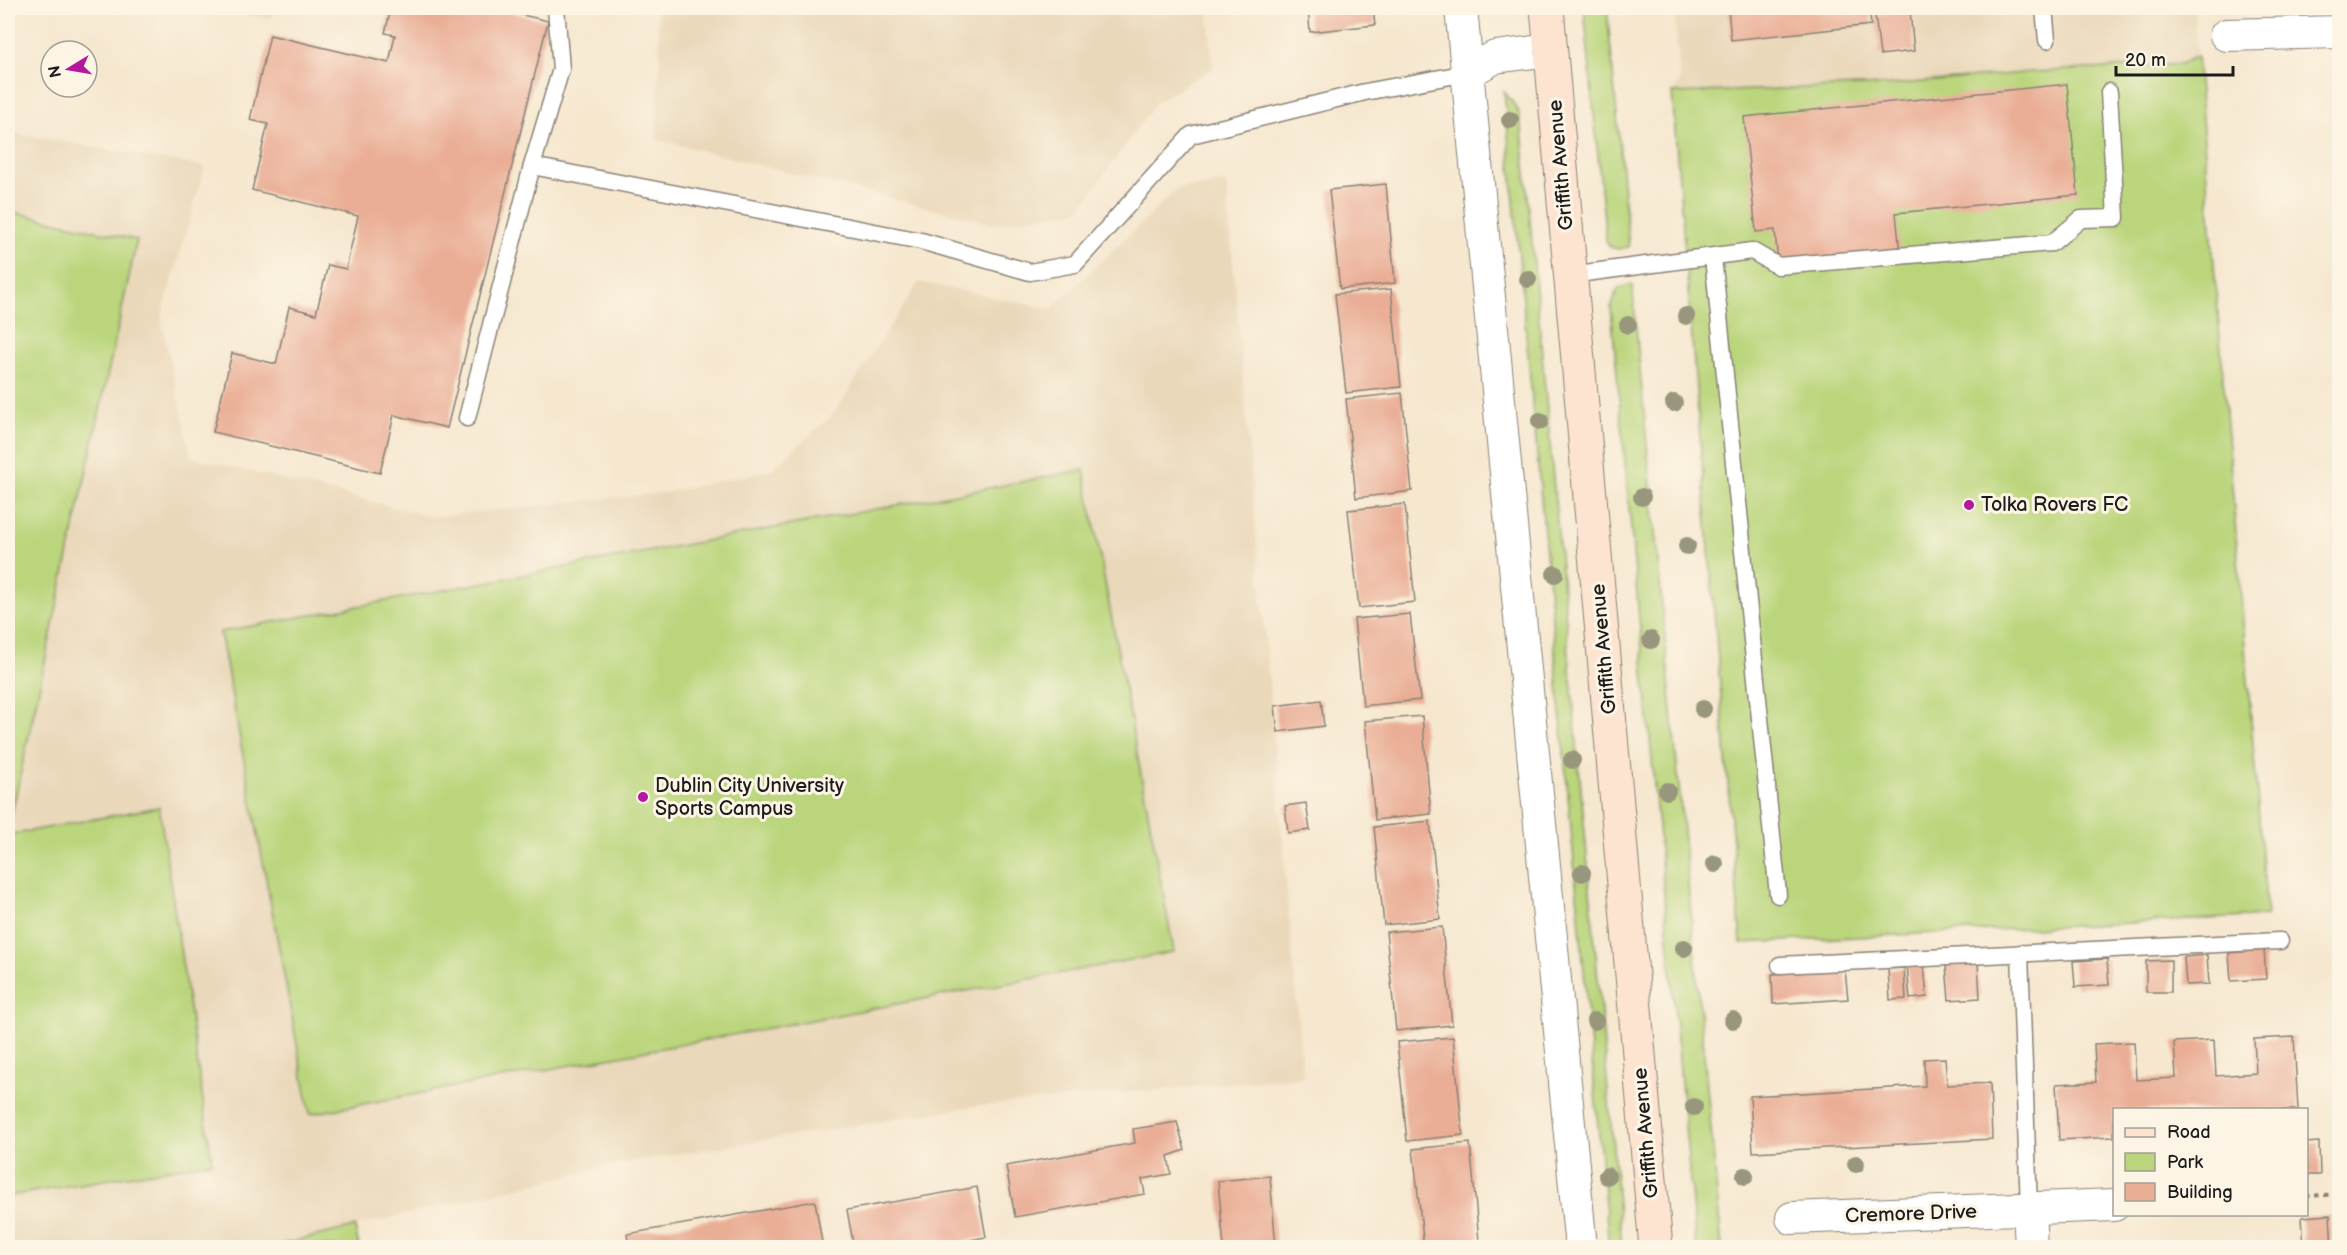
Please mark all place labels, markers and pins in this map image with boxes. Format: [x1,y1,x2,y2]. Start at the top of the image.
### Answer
place label: Tolka Rovers FC [1981,493,2128,517]
marker: Tolka Rovers FC [1962,498,1976,512]
place label: Dublin City University Sports Campus [655,774,844,821]
marker: Dublin City University Sports Campus [636,790,650,804]

